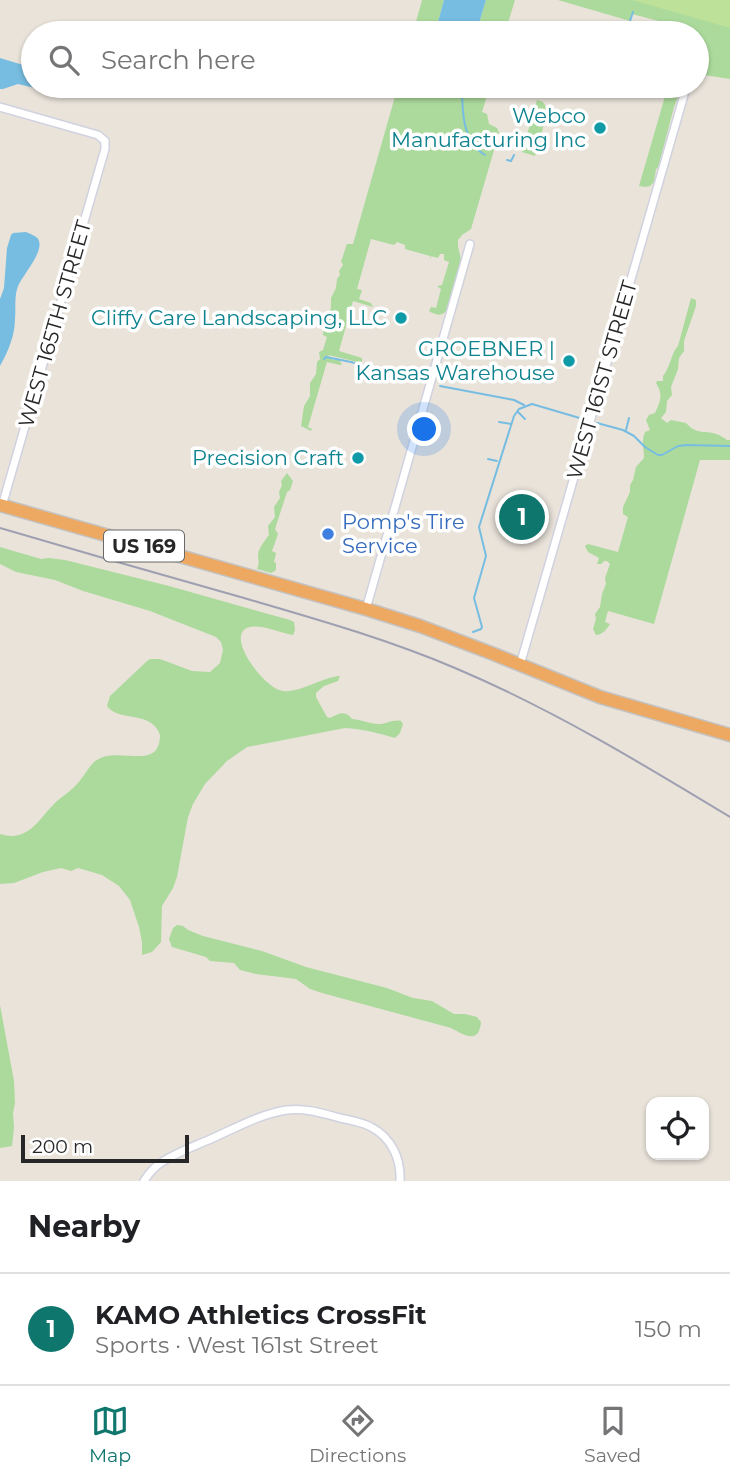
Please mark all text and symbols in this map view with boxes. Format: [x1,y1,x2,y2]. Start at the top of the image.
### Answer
search box [21,21,709,98]
icon: search [45,41,83,79]
text: Search here [101,44,256,76]
place label: Webco Manufacturing Inc [391,103,586,152]
marker: Webco Manufacturing Inc [592,120,608,136]
street label: WEST 165TH STREET [13,218,96,430]
street label: WEST 161ST STREET [561,278,642,482]
place label: Cliffy Care Landscaping, LLC [91,305,387,330]
marker: Cliffy Care Landscaping, LLC [393,310,409,326]
place label: GROEBNER | Kansas Warehouse [356,336,555,385]
marker: GROEBNER | Kansas Warehouse [561,353,577,369]
your location [407,412,441,446]
place label: Precision Craft [192,445,344,470]
marker: Precision Craft [350,450,366,466]
pin: 1 [499,491,545,543]
place label: Pomp's Tire Service [342,509,465,558]
marker: Pomp's Tire Service [320,526,336,542]
road number: US 169 [104,530,184,562]
map controls [646,1097,709,1160]
button: locate [646,1097,709,1160]
scale bar [21,1132,189,1164]
text: 200 m [32,1135,93,1158]
text: Nearby [28,1208,140,1245]
text: KAMO Athletics CrossFit [95,1299,427,1331]
text: 1 [46,1315,56,1343]
text: 150 m [635,1315,702,1343]
text: Sports · West 161st Street [95,1331,379,1359]
tab: Map [89,1402,131,1467]
tab: Directions [309,1402,406,1467]
tab: Saved [584,1402,641,1467]

